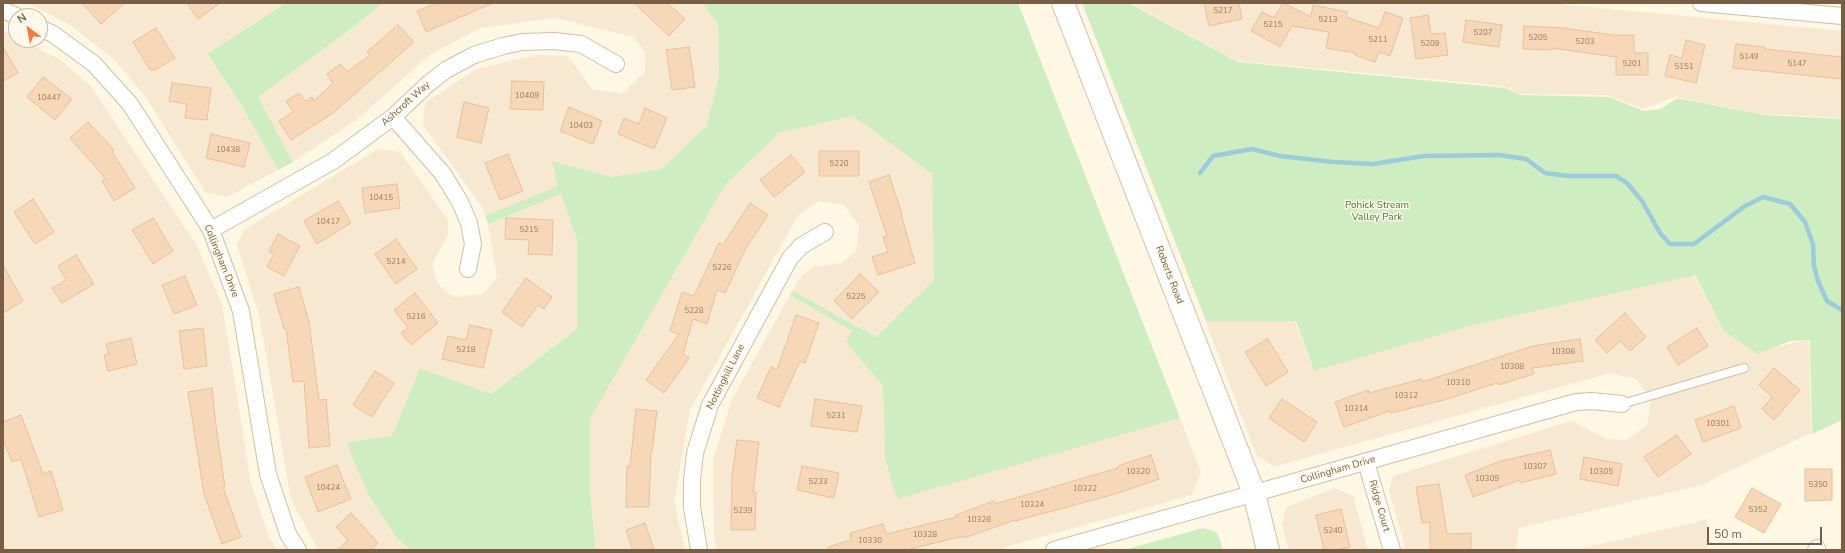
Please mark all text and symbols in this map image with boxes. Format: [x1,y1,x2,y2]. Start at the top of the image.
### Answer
house number: 5217 [1213,6,1233,16]
north arrow [8,8,48,48]
text: N [14,10,29,27]
house number: 5213 [1318,15,1338,25]
house number: 5215 [1263,20,1283,30]
house number: 5207 [1473,28,1493,38]
house number: 5205 [1528,33,1548,43]
house number: 5211 [1368,35,1388,45]
house number: 5203 [1575,37,1595,47]
house number: 5209 [1420,39,1440,49]
house number: 5149 [1739,52,1759,62]
house number: 5201 [1622,59,1642,69]
house number: 5147 [1787,59,1807,69]
house number: 5151 [1674,62,1694,72]
street label: Ashcroft Way [379,79,433,129]
house number: 10409 [515,91,539,101]
house number: 10447 [37,93,61,103]
house number: 10403 [569,121,593,131]
house number: 10438 [216,145,240,155]
house number: 5220 [829,159,849,169]
house number: 10415 [369,193,393,203]
park label: Pohick Stream Valley Park [1345,200,1409,224]
house number: 10417 [316,217,340,227]
street label: Collingham Drive [201,223,241,299]
house number: 5215 [519,225,539,235]
street label: Roberts Road [1152,244,1186,306]
house number: 5214 [386,257,406,267]
house number: 5226 [712,263,732,273]
house number: 5225 [846,292,866,302]
house number: 5228 [684,306,704,316]
house number: 5216 [406,312,426,322]
street label: Nottinghill Lane [704,342,748,412]
house number: 5218 [456,345,476,355]
house number: 10306 [1551,347,1575,357]
house number: 10308 [1500,362,1524,372]
house number: 10310 [1446,378,1470,388]
house number: 10312 [1394,391,1418,401]
house number: 10314 [1344,404,1368,414]
house number: 5231 [826,411,846,421]
house number: 10301 [1706,419,1730,429]
street label: Collingham Drive [1299,454,1377,486]
house number: 10307 [1523,462,1547,472]
house number: 10320 [1126,467,1150,477]
house number: 10305 [1589,467,1613,477]
house number: 10309 [1475,474,1499,484]
house number: 5233 [808,477,828,487]
street label: Ridge Court [1366,479,1392,533]
house number: 5350 [1808,480,1828,490]
house number: 10424 [316,483,340,493]
house number: 10322 [1073,484,1097,494]
house number: 10324 [1020,500,1044,510]
house number: 5352 [1748,505,1768,515]
house number: 5239 [733,506,753,516]
house number: 10326 [967,515,991,525]
scale bar [1709,519,1824,545]
house number: 5240 [1323,526,1343,536]
text: 50 m [1714,526,1742,542]
house number: 10328 [913,530,937,540]
house number: 10330 [858,536,882,546]

